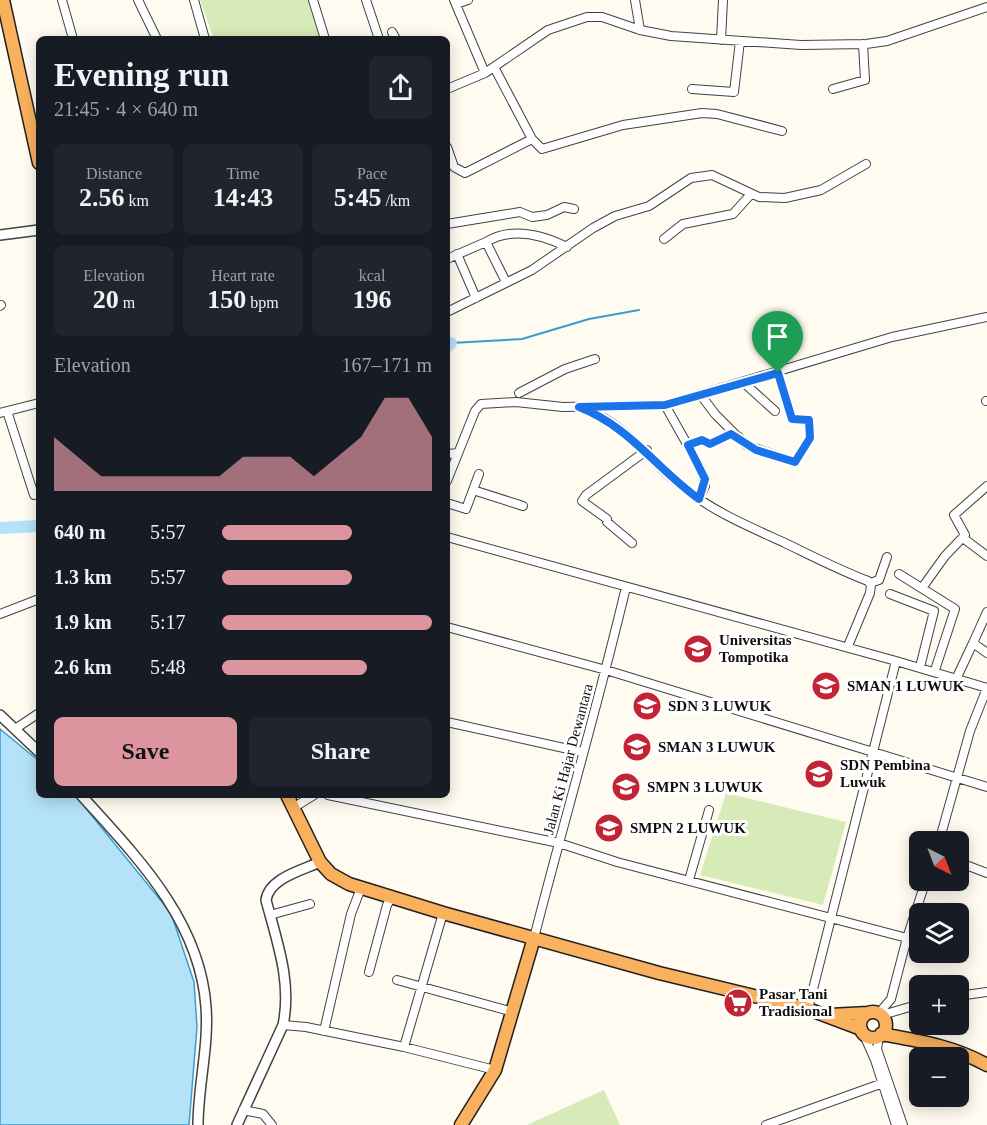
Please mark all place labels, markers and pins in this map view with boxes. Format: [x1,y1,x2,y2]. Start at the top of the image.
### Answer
pin [752,311,803,373]
place label: Universitas Tompotika [719,632,792,665]
school or university icon: Universitas Tompotika [682,633,714,665]
school or university icon: SMAN 1 LUWUK [810,670,842,702]
place label: SMAN 1 LUWUK [847,678,965,694]
school or university icon: SDN 3 LUWUK [631,690,663,722]
place label: SDN 3 LUWUK [668,698,772,714]
school or university icon: SMAN 3 LUWUK [621,731,653,763]
place label: SMAN 3 LUWUK [658,739,776,755]
place label: SDN Pembina Luwuk [840,757,931,790]
school or university icon: SDN Pembina Luwuk [803,758,835,790]
school or university icon: SMPN 3 LUWUK [610,771,642,803]
place label: SMPN 3 LUWUK [647,779,763,795]
school or university icon: SMPN 2 LUWUK [593,812,625,844]
place label: SMPN 2 LUWUK [630,820,746,836]
place label: Pasar Tani Tradisional [759,986,832,1019]
supermarket icon: Pasar Tani Tradisional [722,987,754,1019]

